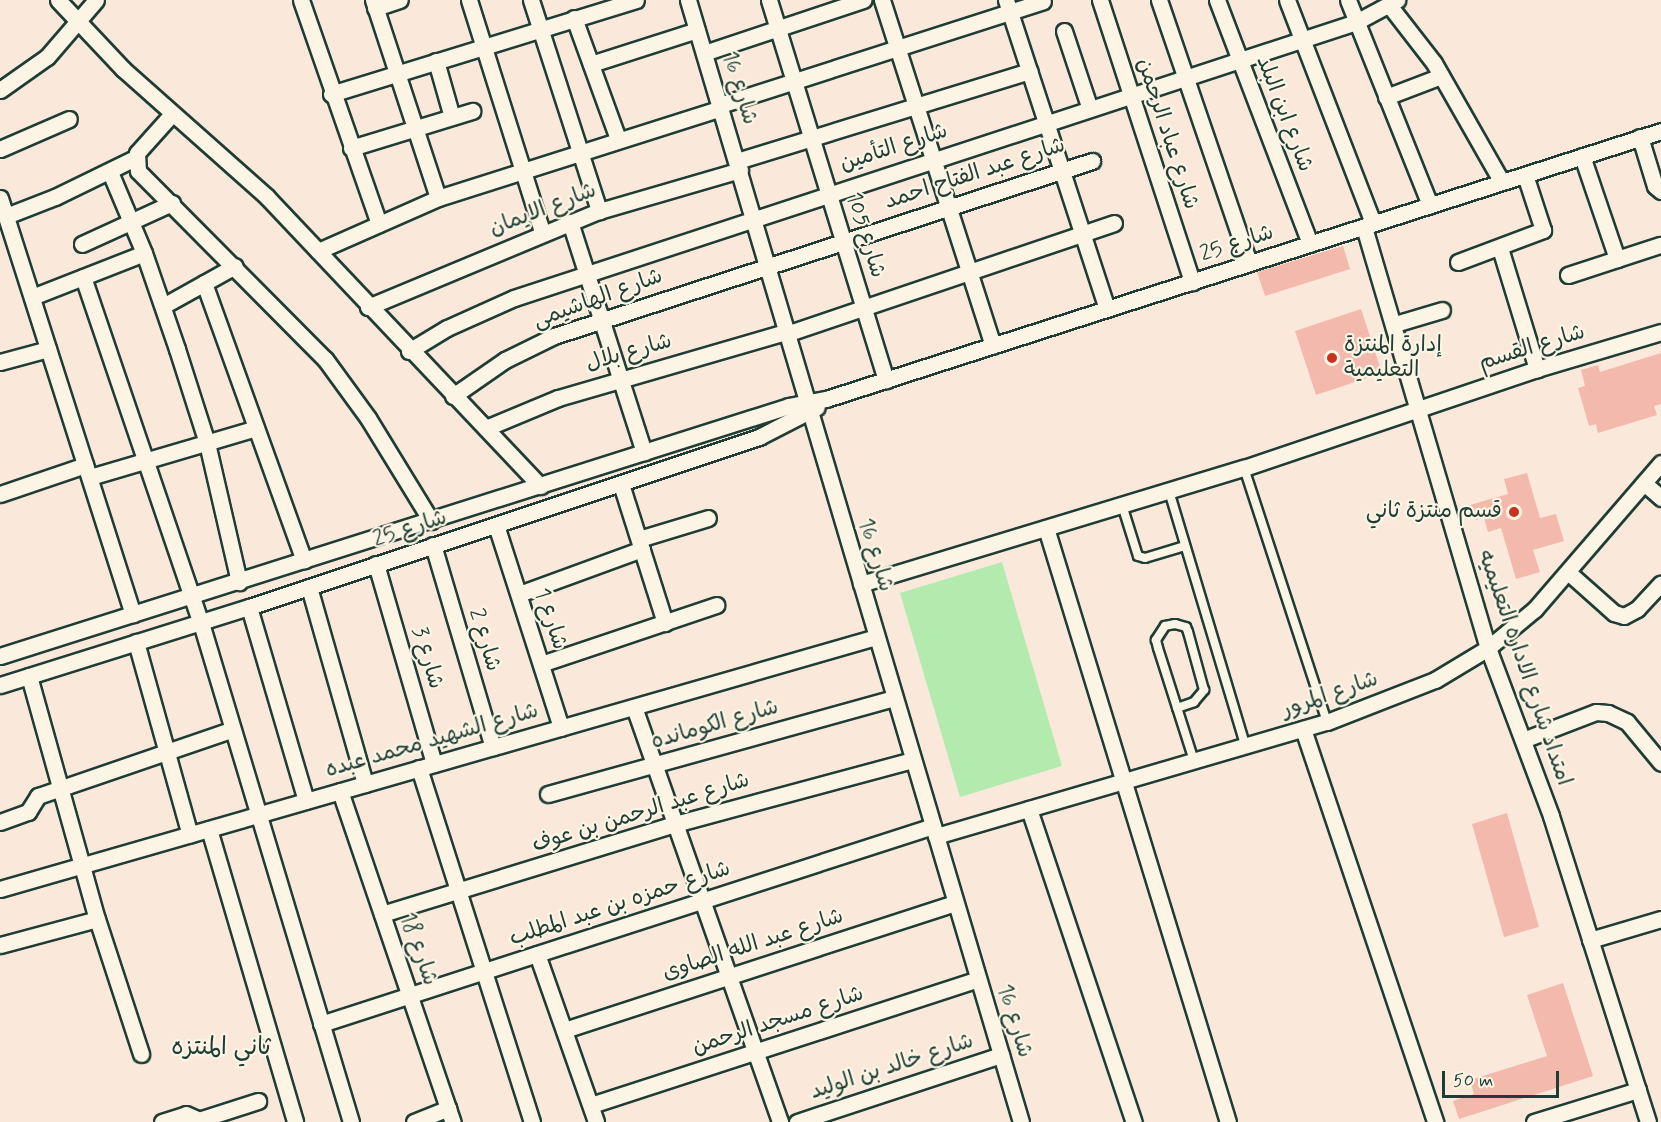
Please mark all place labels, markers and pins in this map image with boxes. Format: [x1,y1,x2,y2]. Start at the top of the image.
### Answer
place label: إدارة المنتزة التعليمية [1344,332,1442,384]
marker: إدارة المنتزة التعليمية [1325,351,1339,365]
place label: قسم منتزة ثاني [1366,499,1502,525]
marker: قسم منتزة ثاني [1507,505,1521,519]

